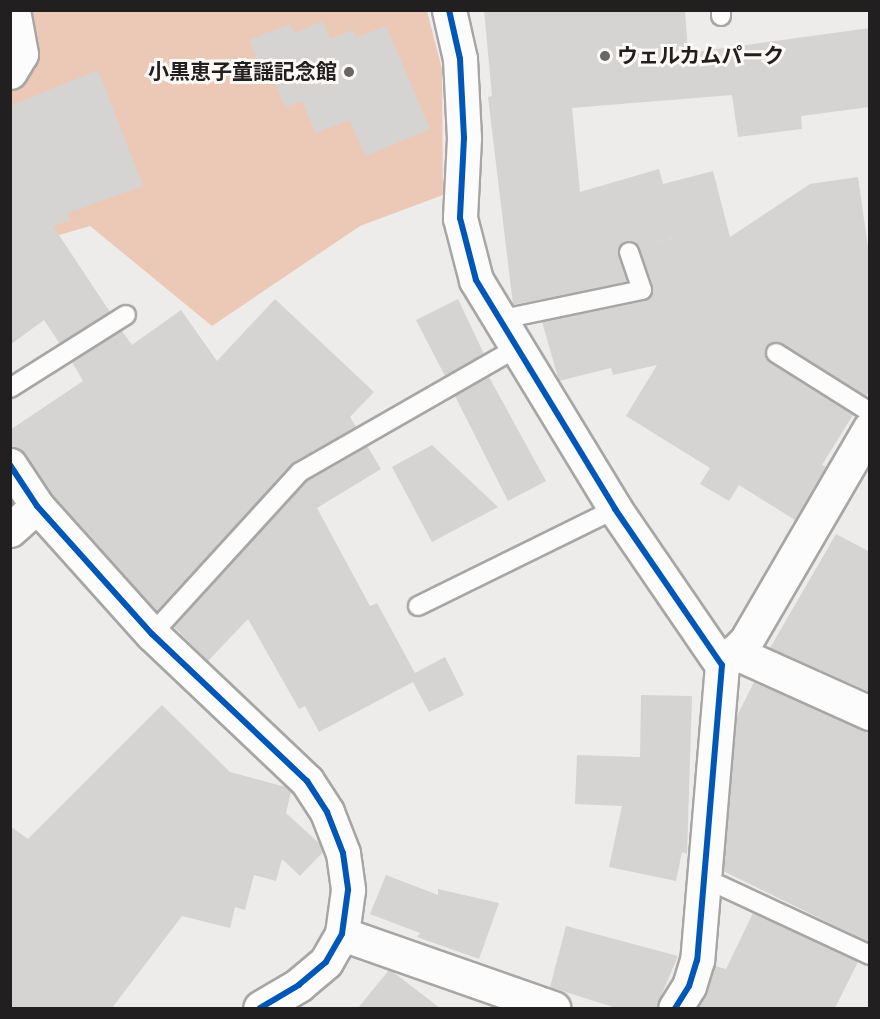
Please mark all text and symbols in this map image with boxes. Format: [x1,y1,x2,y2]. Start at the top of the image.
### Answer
place label: ウェルカムパーク [617,43,785,69]
marker: ウェルカムパーク [598,49,612,63]
place label: 小黒恵子童謡記念館 [148,59,337,85]
marker: 小黒恵子童謡記念館 [342,65,356,79]

